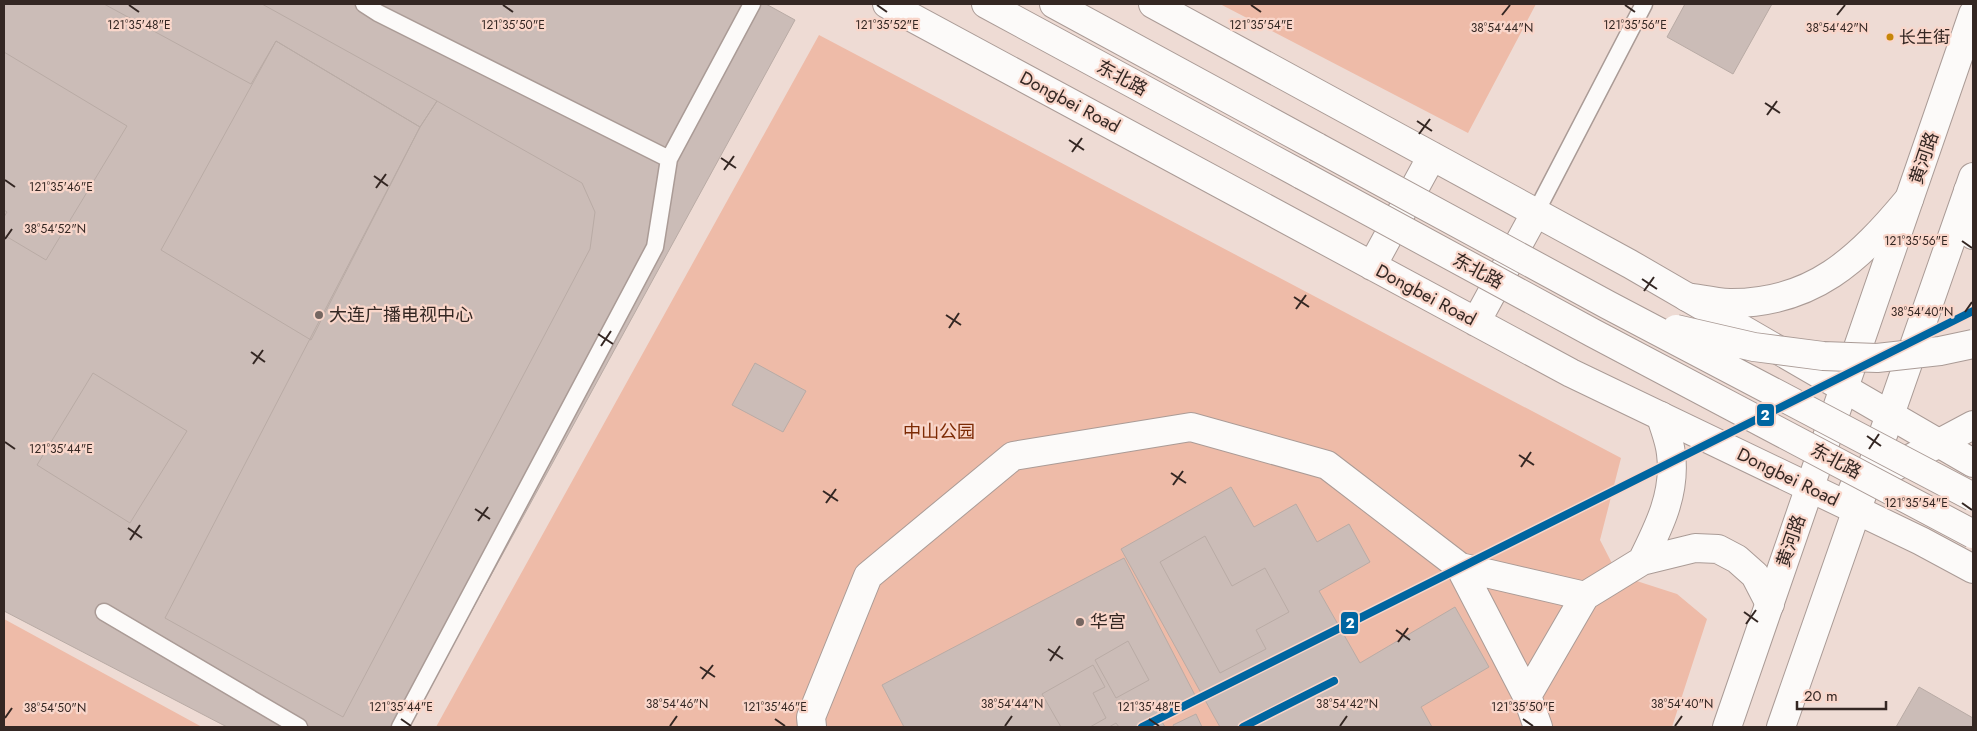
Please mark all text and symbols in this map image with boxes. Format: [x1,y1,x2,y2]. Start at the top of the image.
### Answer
text: 121°35'48"E [107,16,171,34]
text: 121°35'50"E [481,16,545,34]
text: 121°35'52"E [855,16,919,34]
text: 121°35'54"E [1229,16,1293,34]
text: 121°35'56"E [1603,16,1667,34]
text: 38°54'44"N [1471,19,1533,37]
text: 38°54'42"N [1806,19,1868,37]
place label: 长生街 [1899,25,1950,49]
marker: 长生街 [1885,32,1895,42]
street label: 东北路 [1092,54,1152,102]
street label: Dongbei Road [1015,65,1125,139]
street label: 黄河路 [1903,128,1945,188]
text: 121°35'46"E [29,178,93,196]
text: 38°54'52"N [24,220,86,238]
text: 121°35'56"E [1884,232,1948,250]
street label: 东北路 [1448,247,1508,295]
street label: Dongbei Road [1371,258,1481,332]
place label: 大连广播电视中心 [329,302,473,328]
text: 38°54'40"N [1891,303,1953,321]
marker: 大连广播电视中心 [313,309,325,321]
line badge: 2 [1756,403,1775,427]
text: 2 [1760,405,1770,425]
park label: 中山公园 [903,419,975,445]
street label: 东北路 [1806,437,1866,485]
text: 121°35'44"E [29,440,93,458]
street label: Dongbei Road [1733,441,1843,513]
text: 121°35'54"E [1884,494,1948,512]
street label: 黄河路 [1770,511,1812,571]
place label: 华宫 [1090,609,1126,635]
line badge: 2 [1340,611,1359,635]
text: 2 [1345,613,1355,633]
marker: 华宫 [1074,616,1086,628]
scale bar [1797,678,1886,710]
text: 20 m [1804,685,1838,707]
text: 38°54'46"N [646,695,708,713]
text: 38°54'44"N [981,695,1043,713]
text: 38°54'42"N [1316,695,1378,713]
text: 38°54'40"N [1651,695,1713,713]
text: 121°35'44"E [369,698,433,716]
text: 121°35'46"E [743,698,807,716]
text: 121°35'48"E [1117,698,1181,716]
text: 121°35'50"E [1491,698,1555,716]
text: 38°54'50"N [24,699,86,717]

